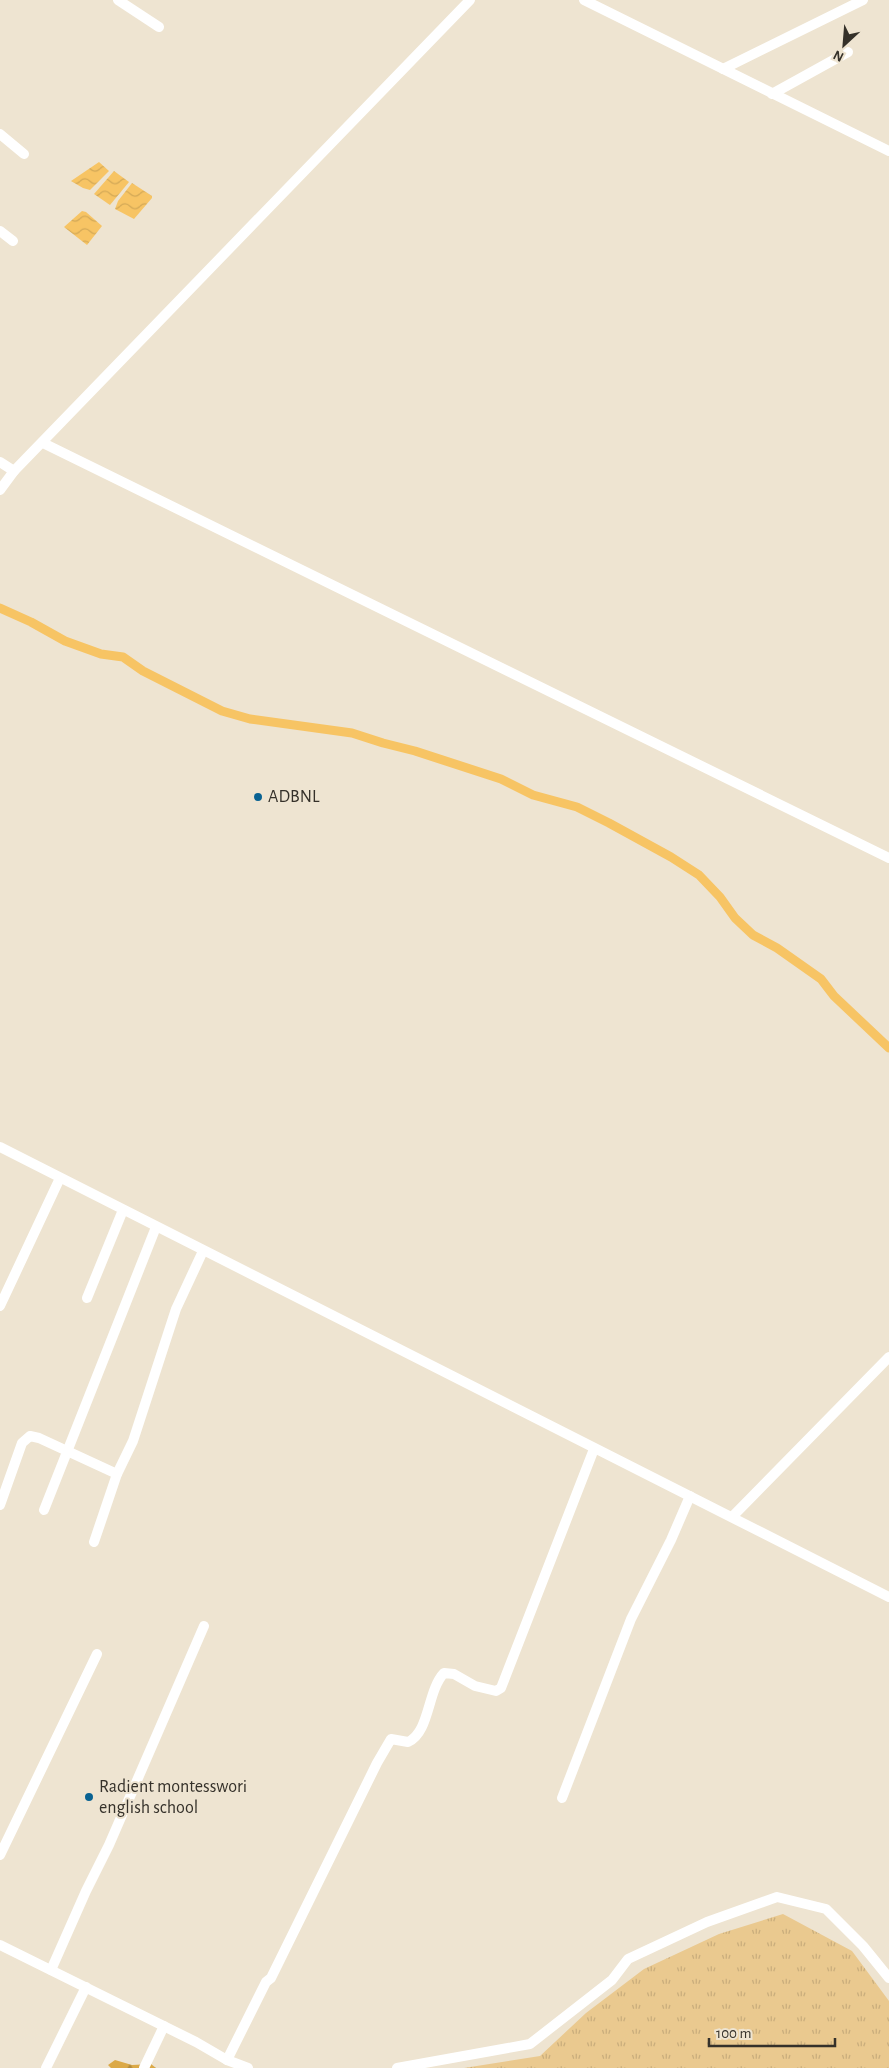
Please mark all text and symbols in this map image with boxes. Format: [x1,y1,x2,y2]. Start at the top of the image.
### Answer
north arrow [819,20,869,70]
text: N [831,47,846,64]
place label: ADBNL [268,788,320,806]
marker: ADBNL [252,791,264,803]
place label: Radient montesswori english school [99,1778,247,1817]
marker: Radient montesswori english school [83,1791,95,1803]
scale bar [709,2016,835,2048]
text: 100 m [716,2026,751,2041]

